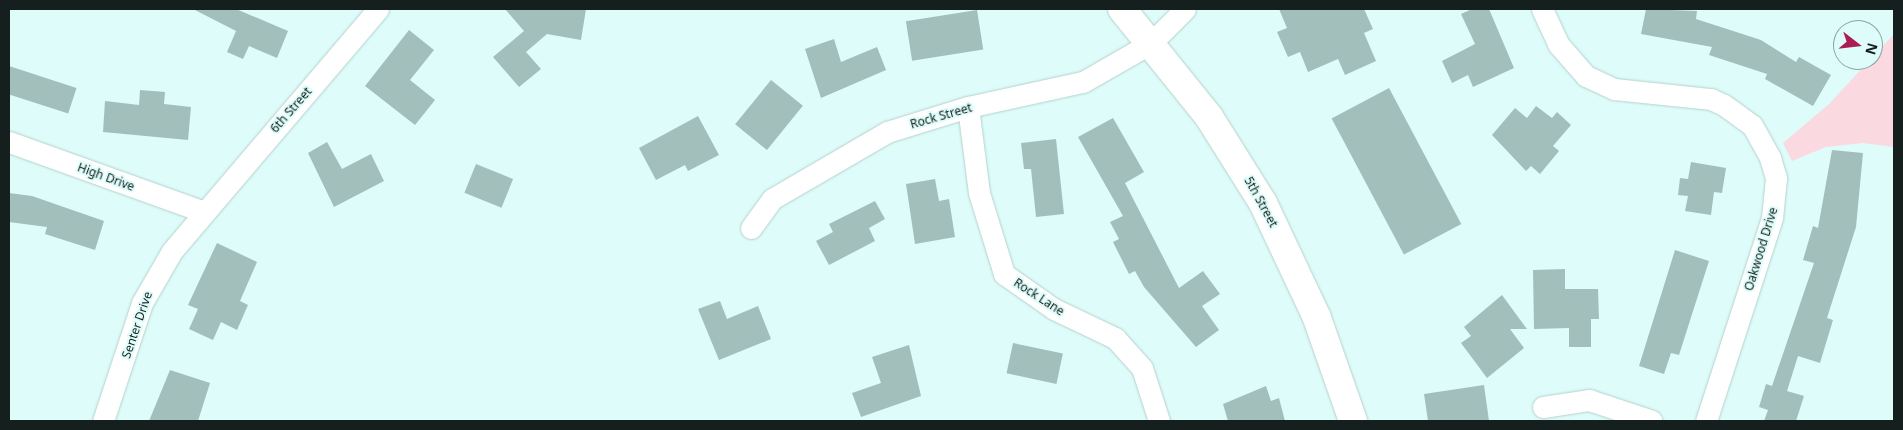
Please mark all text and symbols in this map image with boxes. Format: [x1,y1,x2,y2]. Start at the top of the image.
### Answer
north arrow [1833,20,1883,70]
text: N [1861,41,1883,57]
street label: 6th Street [267,84,315,136]
street label: Rock Street [908,100,974,132]
street label: High Drive [76,160,136,194]
street label: 5th Street [1241,174,1281,230]
street label: Oakwood Drive [1741,205,1781,293]
street label: Rock Lane [1011,275,1067,319]
street label: Senter Drive [119,290,155,360]

